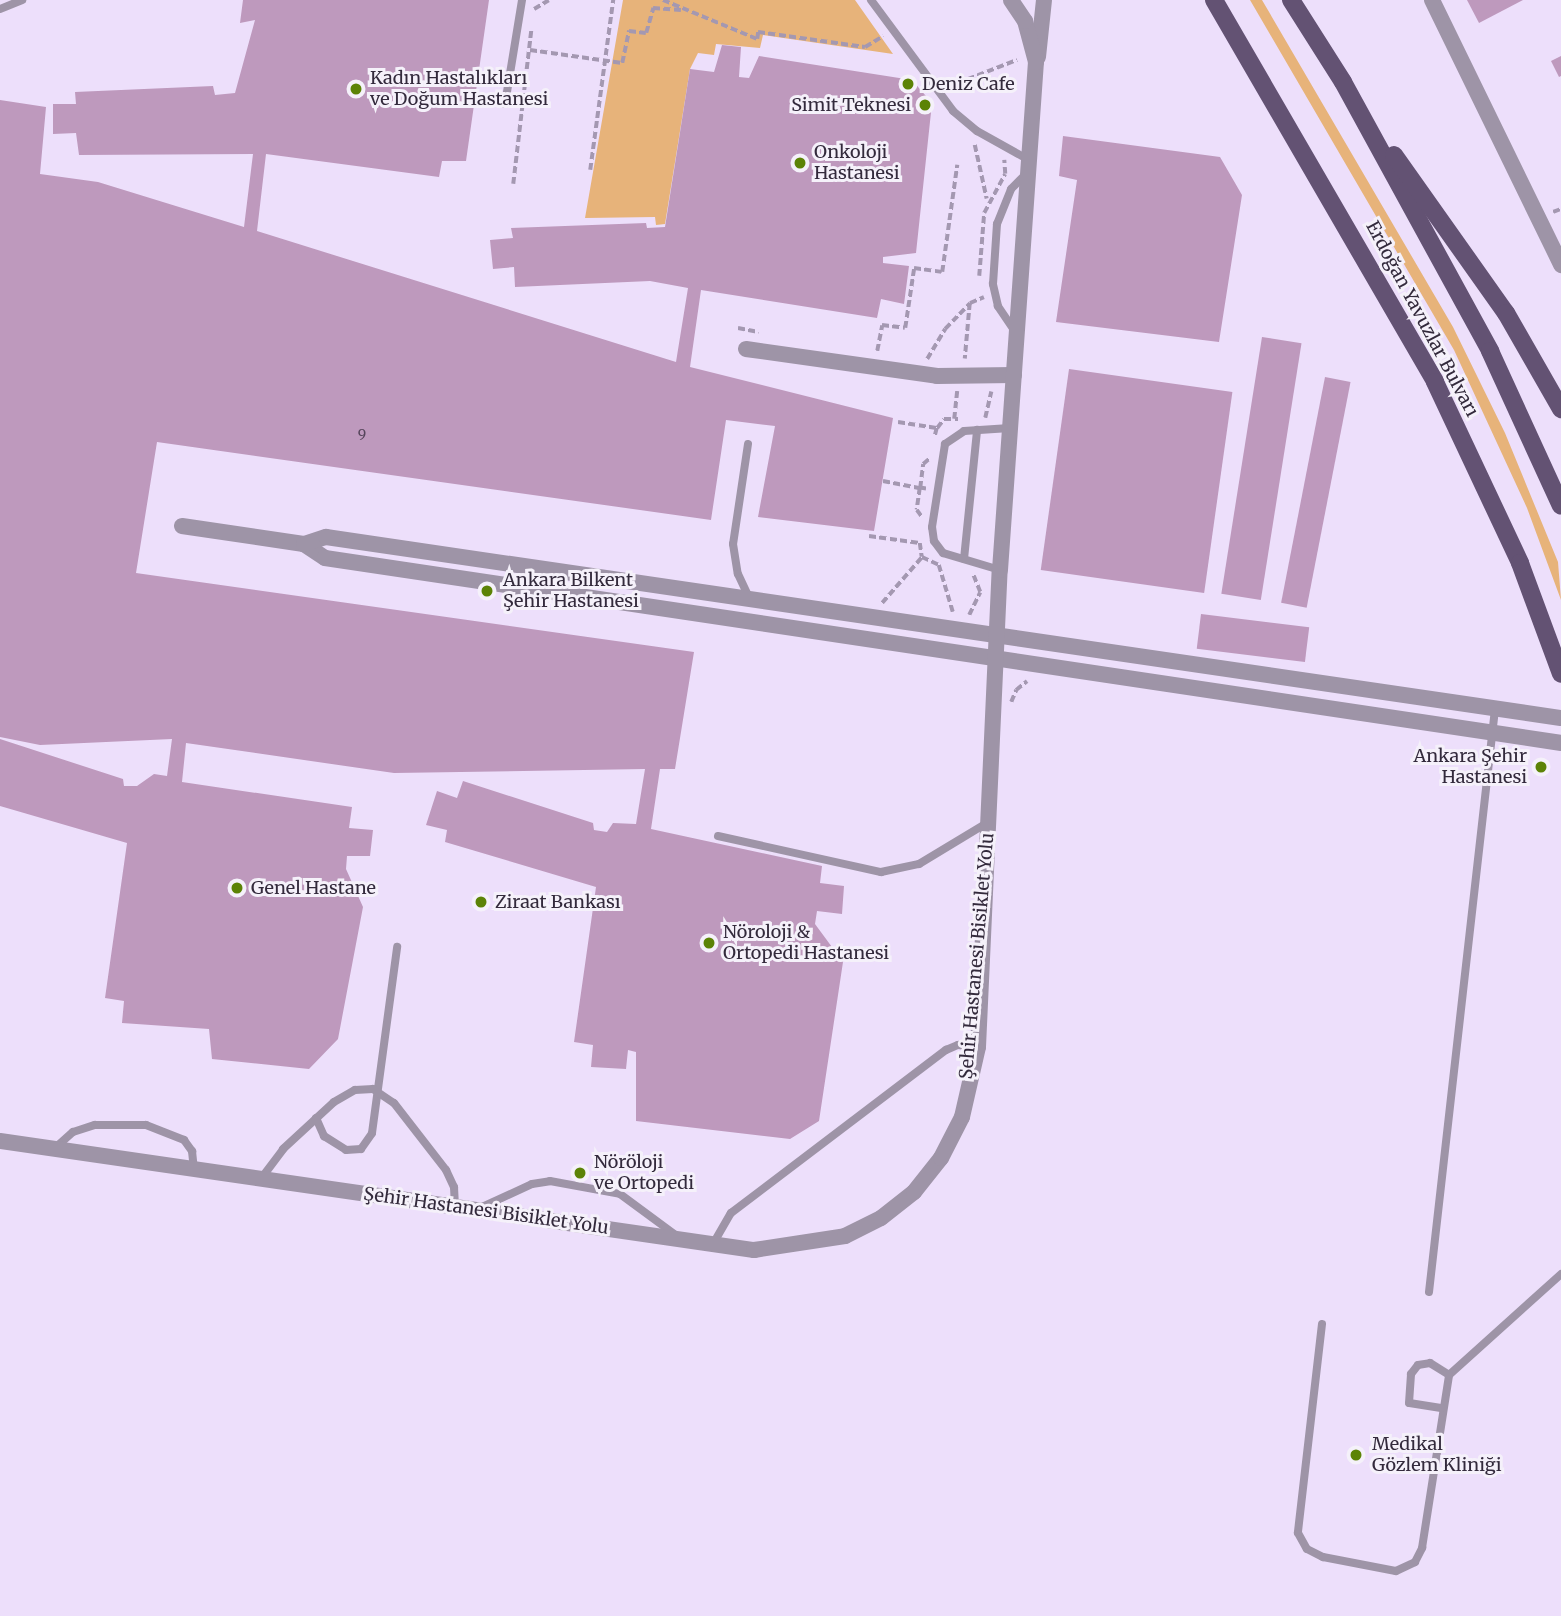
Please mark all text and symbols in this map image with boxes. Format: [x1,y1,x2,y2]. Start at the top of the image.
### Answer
place label: Kadın Hastalıkları ve Doğum Hastanesi [370,68,548,110]
place label: Deniz Cafe [922,73,1015,95]
marker: Deniz Cafe [900,76,916,92]
marker: Kadın Hastalıkları ve Doğum Hastanesi [348,81,364,97]
place label: Simit Teknesi [791,94,911,116]
marker: Simit Teknesi [917,97,933,113]
place label: Onkoloji Hastanesi [814,142,900,184]
marker: Onkoloji Hastanesi [792,155,808,171]
street label: Erdoğan Yavuzlar Bulvarı [1361,217,1483,421]
house number: 9 [358,426,366,442]
place label: Ankara Bilkent Şehir Hastanesi [503,570,639,612]
marker: Ankara Bilkent Şehir Hastanesi [477,581,497,601]
place label: Ankara Şehir Hastanesi [1413,746,1527,788]
marker: Ankara Şehir Hastanesi [1533,759,1549,775]
street label: Şehir Hastanesi Bisiklet Yolu [955,832,999,1080]
place label: Genel Hastane [251,877,376,899]
marker: Genel Hastane [229,880,245,896]
place label: Ziraat Bankası [495,891,621,913]
marker: Ziraat Bankası [473,894,489,910]
place label: Nöroloji & Ortopedi Hastanesi [723,922,889,964]
marker: Nöroloji & Ortopedi Hastanesi [701,935,717,951]
place label: Nöröloji ve Ortopedi [594,1152,694,1194]
marker: Nöröloji ve Ortopedi [572,1165,588,1181]
street label: Şehir Hastanesi Bisiklet Yolu [362,1183,610,1239]
place label: Medikal Gözlem Kliniği [1372,1434,1502,1476]
marker: Medikal Gözlem Kliniği [1346,1445,1366,1465]

